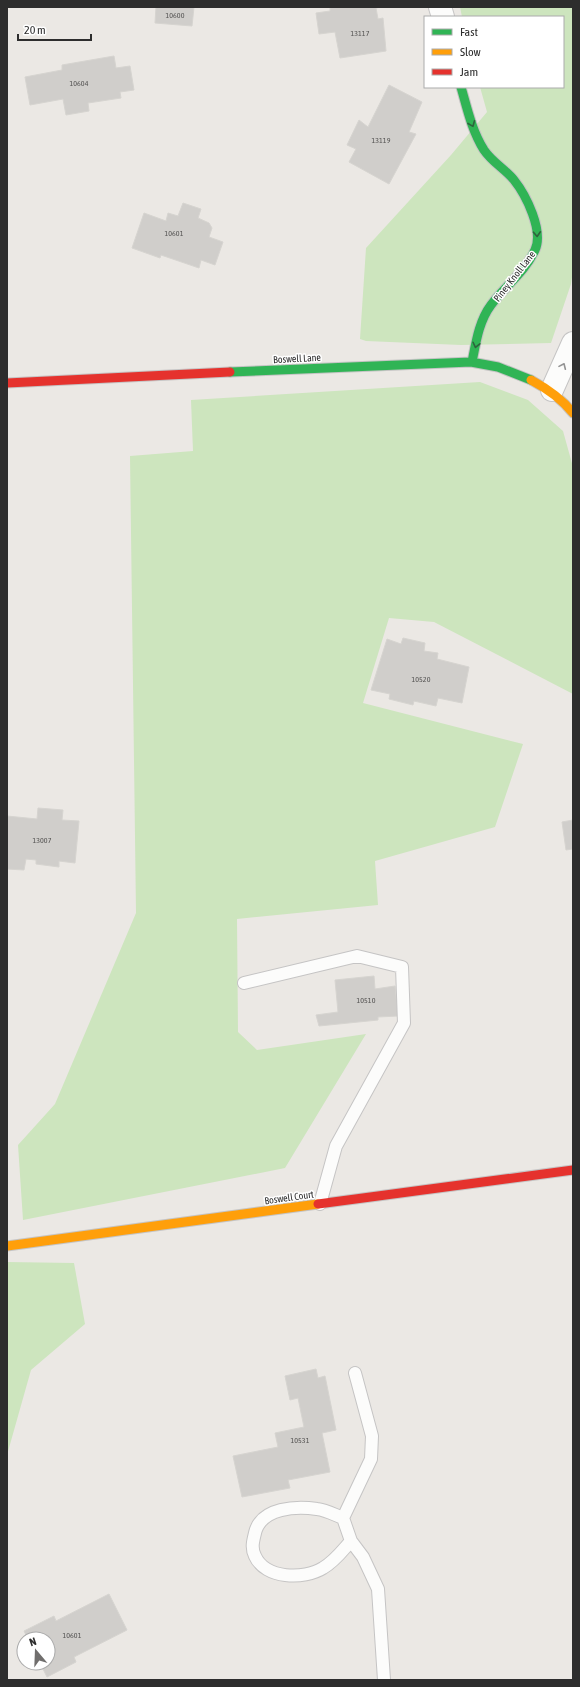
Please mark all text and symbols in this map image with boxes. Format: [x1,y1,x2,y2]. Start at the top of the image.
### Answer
house number: 10600 [166,11,185,20]
scale bar [18,16,91,42]
legend [424,16,564,88]
text: 20 m [24,23,46,37]
text: Fast [460,25,478,39]
house number: 13117 [351,29,370,38]
text: Slow [460,45,481,59]
text: Jam [460,65,478,79]
house number: 10604 [70,79,89,88]
one-way arrow [468,121,476,128]
house number: 13119 [372,136,391,145]
house number: 10601 [165,229,184,238]
one-way arrow [532,231,541,237]
street label: Piney Knoll Lane [491,249,538,304]
one-way arrow [472,342,480,348]
street label: Boswell Lane [273,352,322,365]
one-way arrow [558,363,566,370]
house number: 10520 [412,675,431,684]
house number: 13007 [33,836,52,845]
house number: 10510 [357,996,376,1005]
street label: Boswell Court [264,1189,315,1206]
house number: 10531 [291,1436,310,1445]
north arrow [16,1631,56,1671]
house number: 10601 [63,1631,82,1640]
text: N [28,1635,38,1648]

